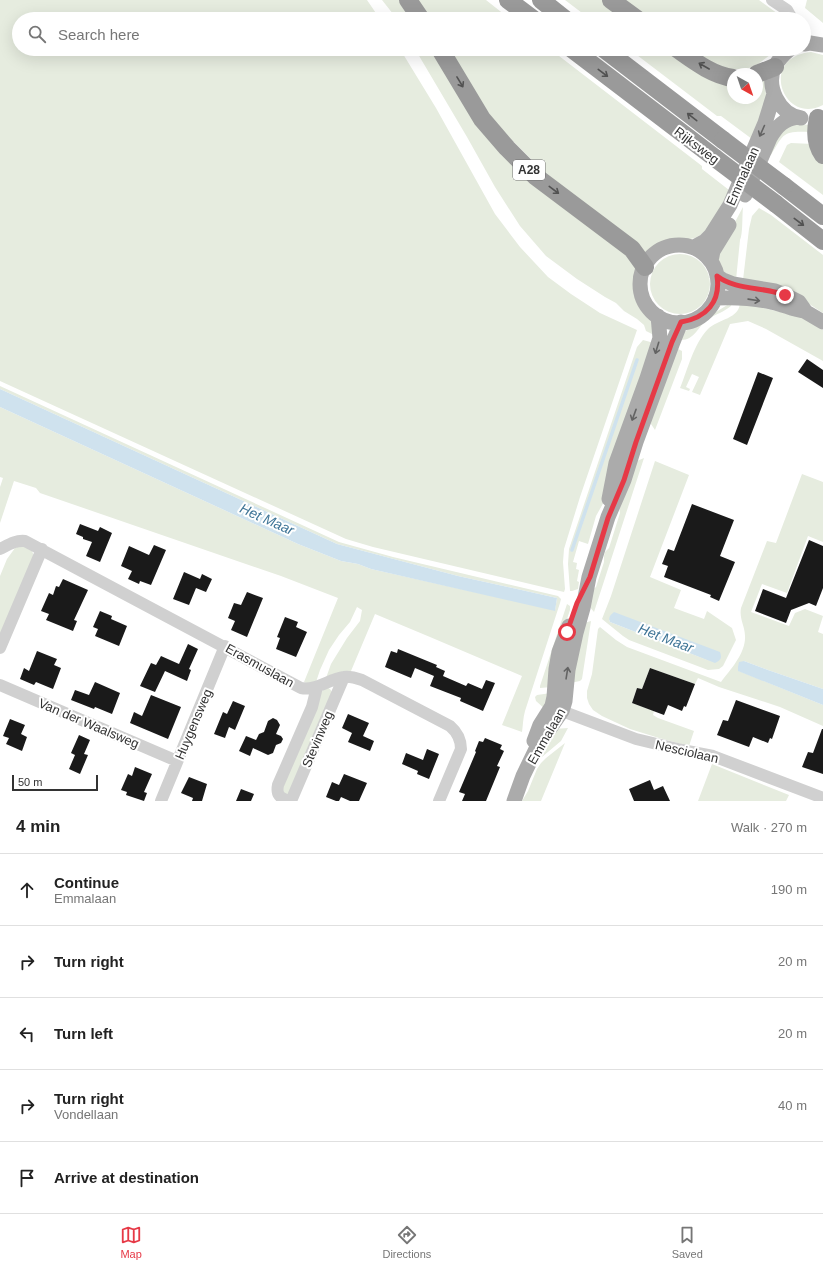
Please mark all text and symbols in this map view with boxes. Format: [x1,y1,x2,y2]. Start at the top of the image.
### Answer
search box [12,12,811,56]
icon: search [26,23,48,45]
text: Search here [58,26,140,43]
one-way arrow [698,62,710,70]
one-way arrow [597,68,608,77]
north arrow [727,68,763,104]
one-way arrow [457,76,465,88]
one-way arrow [687,112,698,121]
street label: Rijksweg [671,124,722,167]
one-way arrow [758,124,765,136]
street label: Emmalaan [723,145,762,208]
road number: A28 [513,160,545,180]
one-way arrow [548,186,559,194]
one-way arrow [794,218,805,227]
route end [776,286,794,304]
one-way arrow [747,296,760,303]
one-way arrow [653,341,660,354]
one-way arrow [630,408,637,421]
water label: Het Maar [237,500,298,539]
water label: Het Maar [636,620,697,656]
route start [558,623,576,641]
street label: Erasmuslaan [223,640,297,690]
one-way arrow [563,667,571,680]
street label: Huygensweg [172,687,215,762]
street label: Van der Waalsweg [36,696,141,751]
street label: Emmalaan [524,706,568,767]
street label: Stevinweg [299,709,336,770]
street label: Nesciolaan [654,737,720,766]
scale bar [12,773,98,792]
text: 50 m [18,776,42,788]
text: 4 min [16,817,60,836]
text: Walk · 270 m [731,820,807,835]
text: Continue [54,874,119,891]
icon: ahead [16,879,38,901]
text: 190 m [771,882,807,897]
text: Emmalaan [54,891,116,906]
icon: right [16,951,38,973]
text: Turn right [54,953,124,970]
text: 20 m [778,954,807,969]
icon: left [16,1023,38,1045]
text: Turn left [54,1025,113,1042]
text: 20 m [778,1026,807,1041]
text: Turn right [54,1090,124,1107]
icon: right [16,1095,38,1117]
text: 40 m [778,1098,807,1113]
text: Vondellaan [54,1107,118,1122]
icon: arrive [16,1167,38,1189]
text: Arrive at destination [54,1169,199,1186]
tab: Map [120,1224,142,1260]
tab: Directions [382,1224,431,1260]
tab: Saved [672,1224,703,1260]

